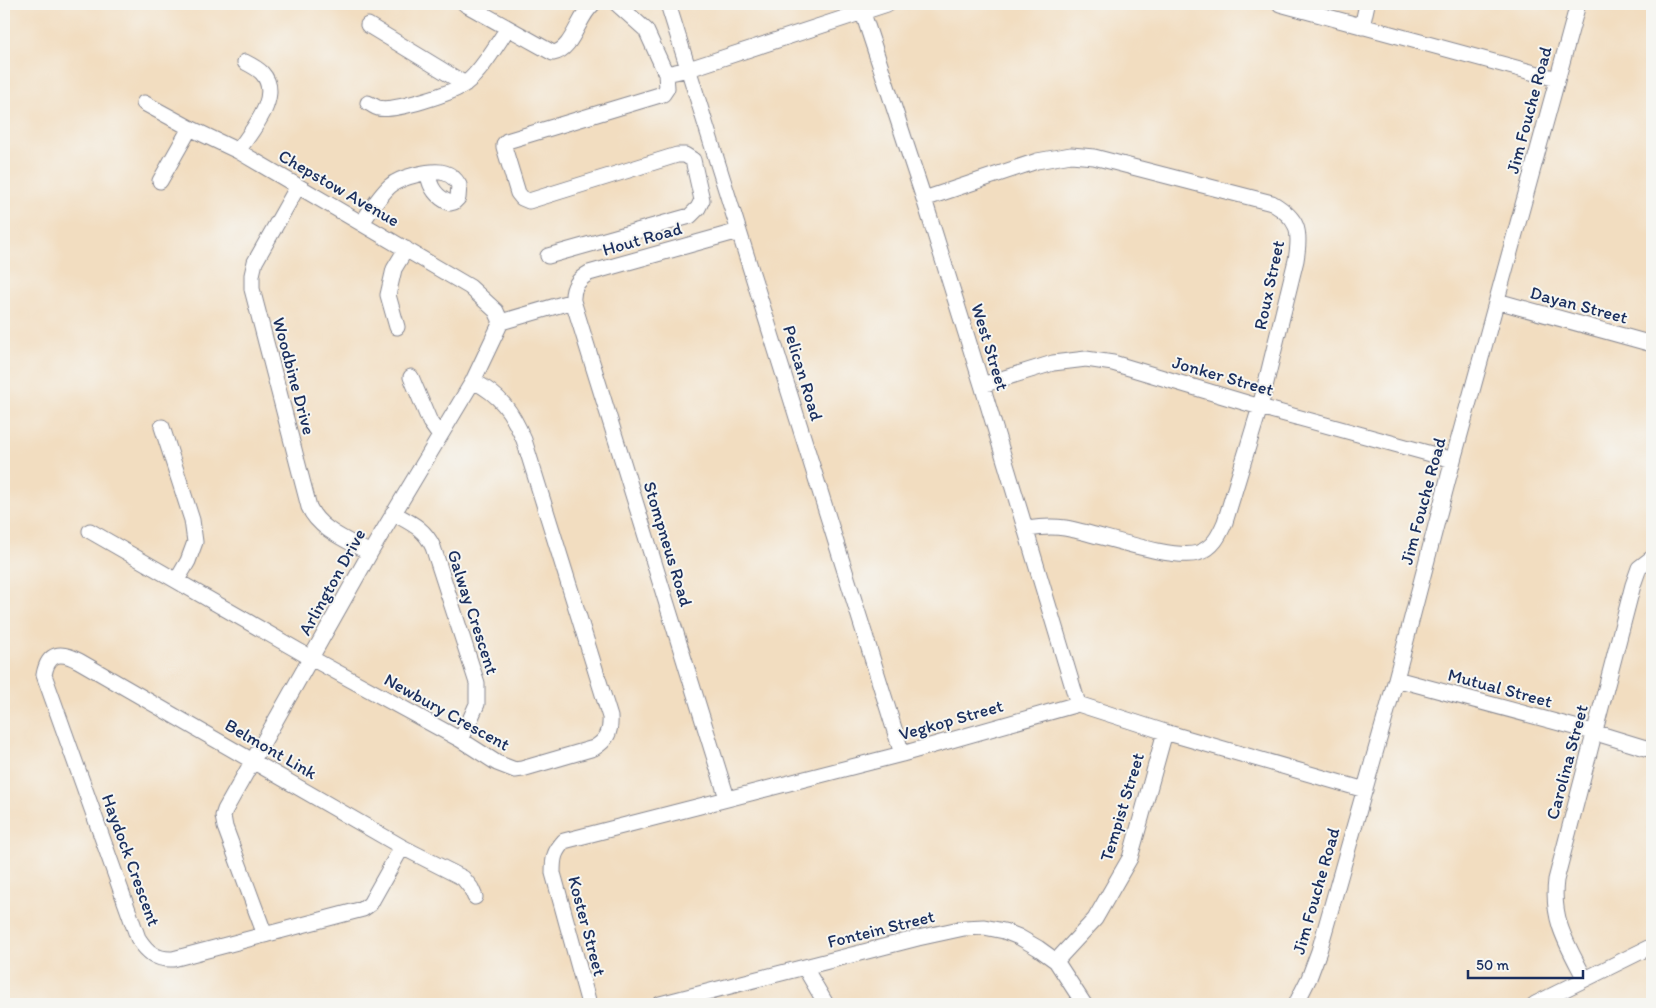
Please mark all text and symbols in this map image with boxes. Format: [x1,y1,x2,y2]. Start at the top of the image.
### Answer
street label: Jim Fouche Road [1501,44,1557,176]
street label: Chepstow Avenue [275,144,403,232]
street label: Hout Road [600,217,685,261]
street label: Roux Street [1249,238,1289,332]
street label: Dayan Street [1528,281,1630,329]
street label: West Street [966,301,1014,394]
street label: Woodbine Drive [268,315,320,437]
street label: Pelican Road [778,323,828,423]
street label: Jonker Street [1170,351,1276,401]
street label: Jim Fouche Road [1395,435,1451,567]
street label: Stompneus Road [639,479,698,609]
street label: Arlington Drive [294,525,370,639]
street label: Galway Crescent [442,547,504,677]
street label: Mutual Street [1445,664,1555,713]
street label: Newbury Crescent [380,668,514,756]
street label: Vegkop Street [896,695,1006,745]
street label: Carolina Street [1541,702,1593,822]
street label: Belmont Link [221,714,321,785]
street label: Tempist Street [1095,750,1149,864]
street label: Haydock Crescent [97,791,165,929]
street label: Jim Fouche Road [1287,825,1345,957]
street label: Koster Street [563,873,611,979]
street label: Fontein Street [825,905,937,953]
scale bar [1468,948,1584,980]
text: 50 m [1476,956,1509,974]

